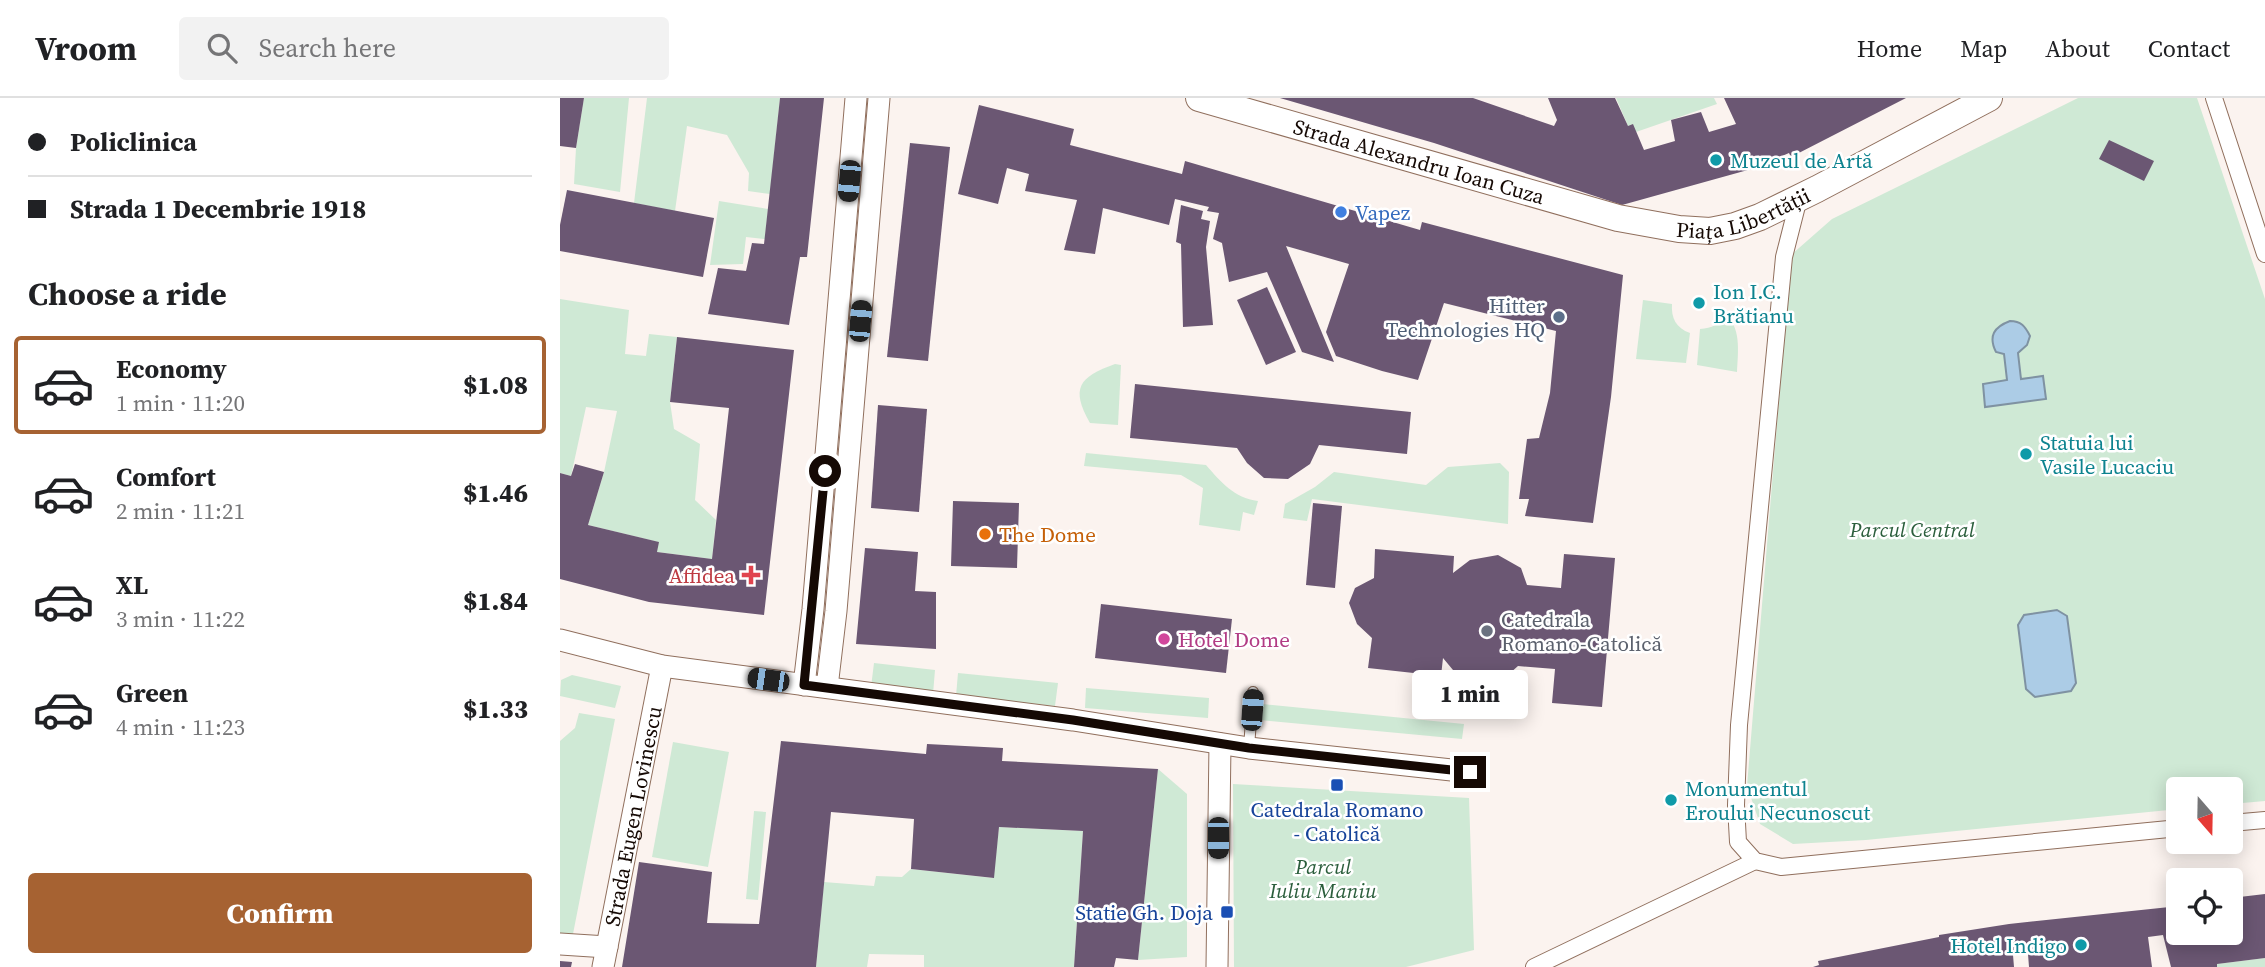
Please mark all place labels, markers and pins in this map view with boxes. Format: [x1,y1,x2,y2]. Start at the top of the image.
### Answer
place label: Muzeul de Artă [1730,146,1873,175]
marker: Muzeul de Artă [1708,152,1724,168]
place label: Vapez [1355,198,1411,227]
marker: Vapez [1333,204,1349,220]
place label: Ion I.C. Brătianu [1713,277,1794,330]
place label: Hitter Technologies HQ [1386,291,1545,344]
marker: Ion I.C. Brătianu [1691,295,1707,311]
marker: Hitter Technologies HQ [1551,309,1567,325]
place label: Statuia lui Vasile Lucaciu [2040,428,2174,481]
marker: Statuia lui Vasile Lucaciu [2018,446,2034,462]
place label: The Dome [999,520,1096,549]
marker: The Dome [977,526,993,542]
place label: Affidea [669,561,735,590]
marker: Affidea [741,565,761,585]
place label: Catedrala Romano-Catolică [1501,605,1663,658]
marker: Catedrala Romano-Catolică [1479,623,1495,639]
place label: Hotel Dome [1178,625,1290,654]
marker: Hotel Dome [1156,631,1172,647]
place label: Monumentul Eroului Necunoscut [1685,774,1871,827]
marker: Catedrala Romano - Catolică [1329,777,1345,793]
marker: Monumentul Eroului Necunoscut [1663,792,1679,808]
place label: Catedrala Romano - Catolică [1250,795,1424,848]
place label: Statie Gh. Doja [1075,898,1213,927]
marker: Statie Gh. Doja [1219,904,1235,920]
place label: Hotel Indigo [1950,931,2067,960]
marker: Hotel Indigo [2073,937,2089,953]

